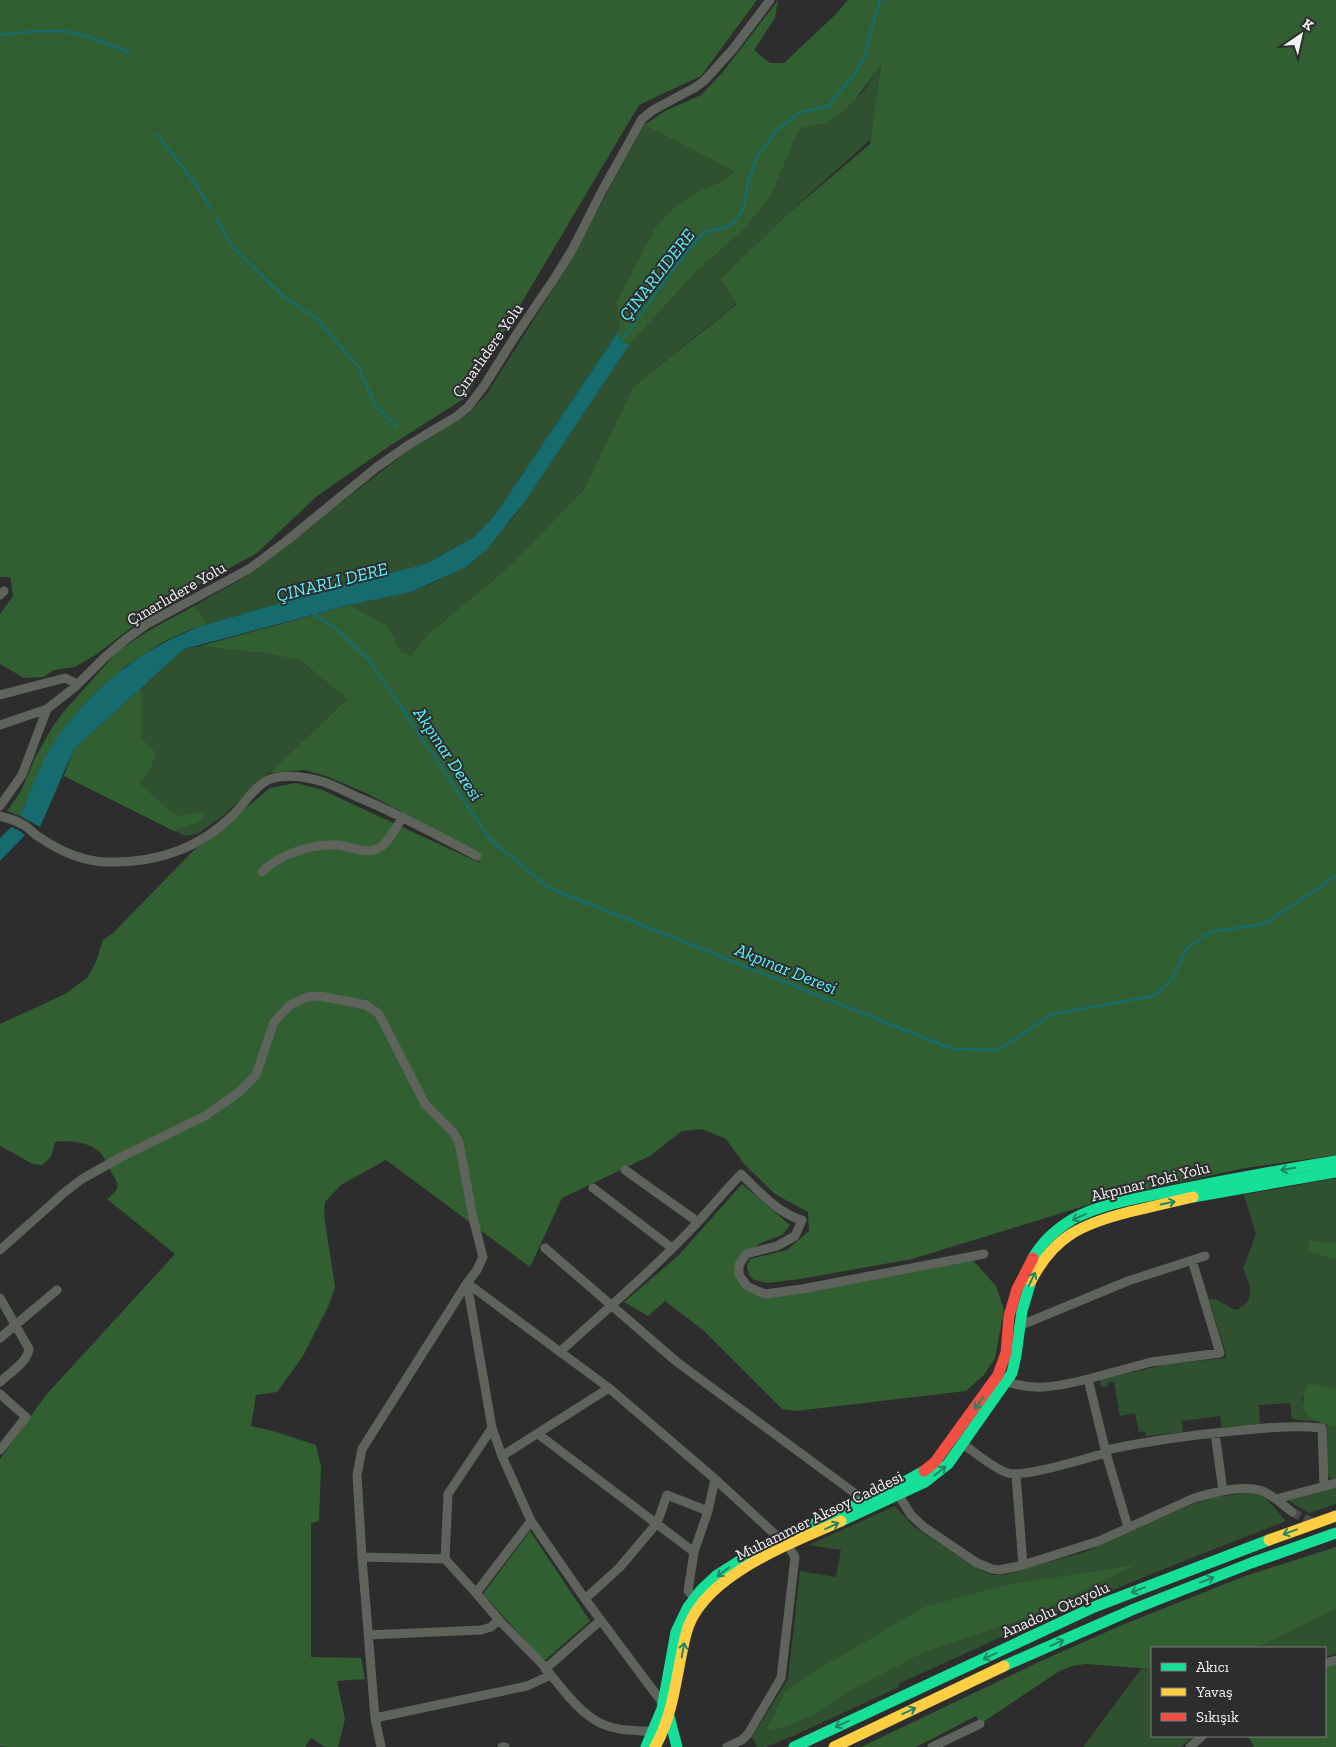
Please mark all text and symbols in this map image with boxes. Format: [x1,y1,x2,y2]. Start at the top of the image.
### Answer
north arrow [1276,10,1326,60]
text: K [1299,15,1317,35]
water label: ÇINARLIDERE [614,225,700,325]
street label: Çınarlıdere Yolu [448,299,527,401]
street label: Çınarlıdere Yolu [124,558,229,629]
water label: ÇINARLI DERE [274,558,390,606]
water label: Akpınar Deresi [408,702,487,805]
water label: Akpınar Deresi [731,938,840,999]
street label: Akpınar Toki Yolu [1089,1158,1211,1205]
one-way arrow [1280,1164,1296,1174]
one-way arrow [1159,1198,1175,1207]
one-way arrow [1072,1213,1087,1222]
one-way arrow [1028,1272,1038,1287]
one-way arrow [974,1396,984,1410]
street label: Muhammer Aksoy Caddesi [732,1466,907,1564]
one-way arrow [933,1466,946,1477]
one-way arrow [824,1520,839,1530]
one-way arrow [1283,1528,1298,1537]
one-way arrow [717,1566,730,1577]
one-way arrow [1198,1575,1214,1584]
street label: Anadolu Otoyolu [998,1577,1112,1642]
one-way arrow [1131,1585,1146,1595]
one-way arrow [1049,1638,1064,1647]
one-way arrow [678,1643,688,1659]
legend [1151,1647,1326,1737]
one-way arrow [983,1652,998,1661]
text: Akıcı [1196,1658,1229,1676]
text: Yavaş [1195,1683,1233,1701]
one-way arrow [901,1706,916,1715]
text: Sıkışık [1196,1708,1239,1726]
one-way arrow [835,1720,850,1730]

